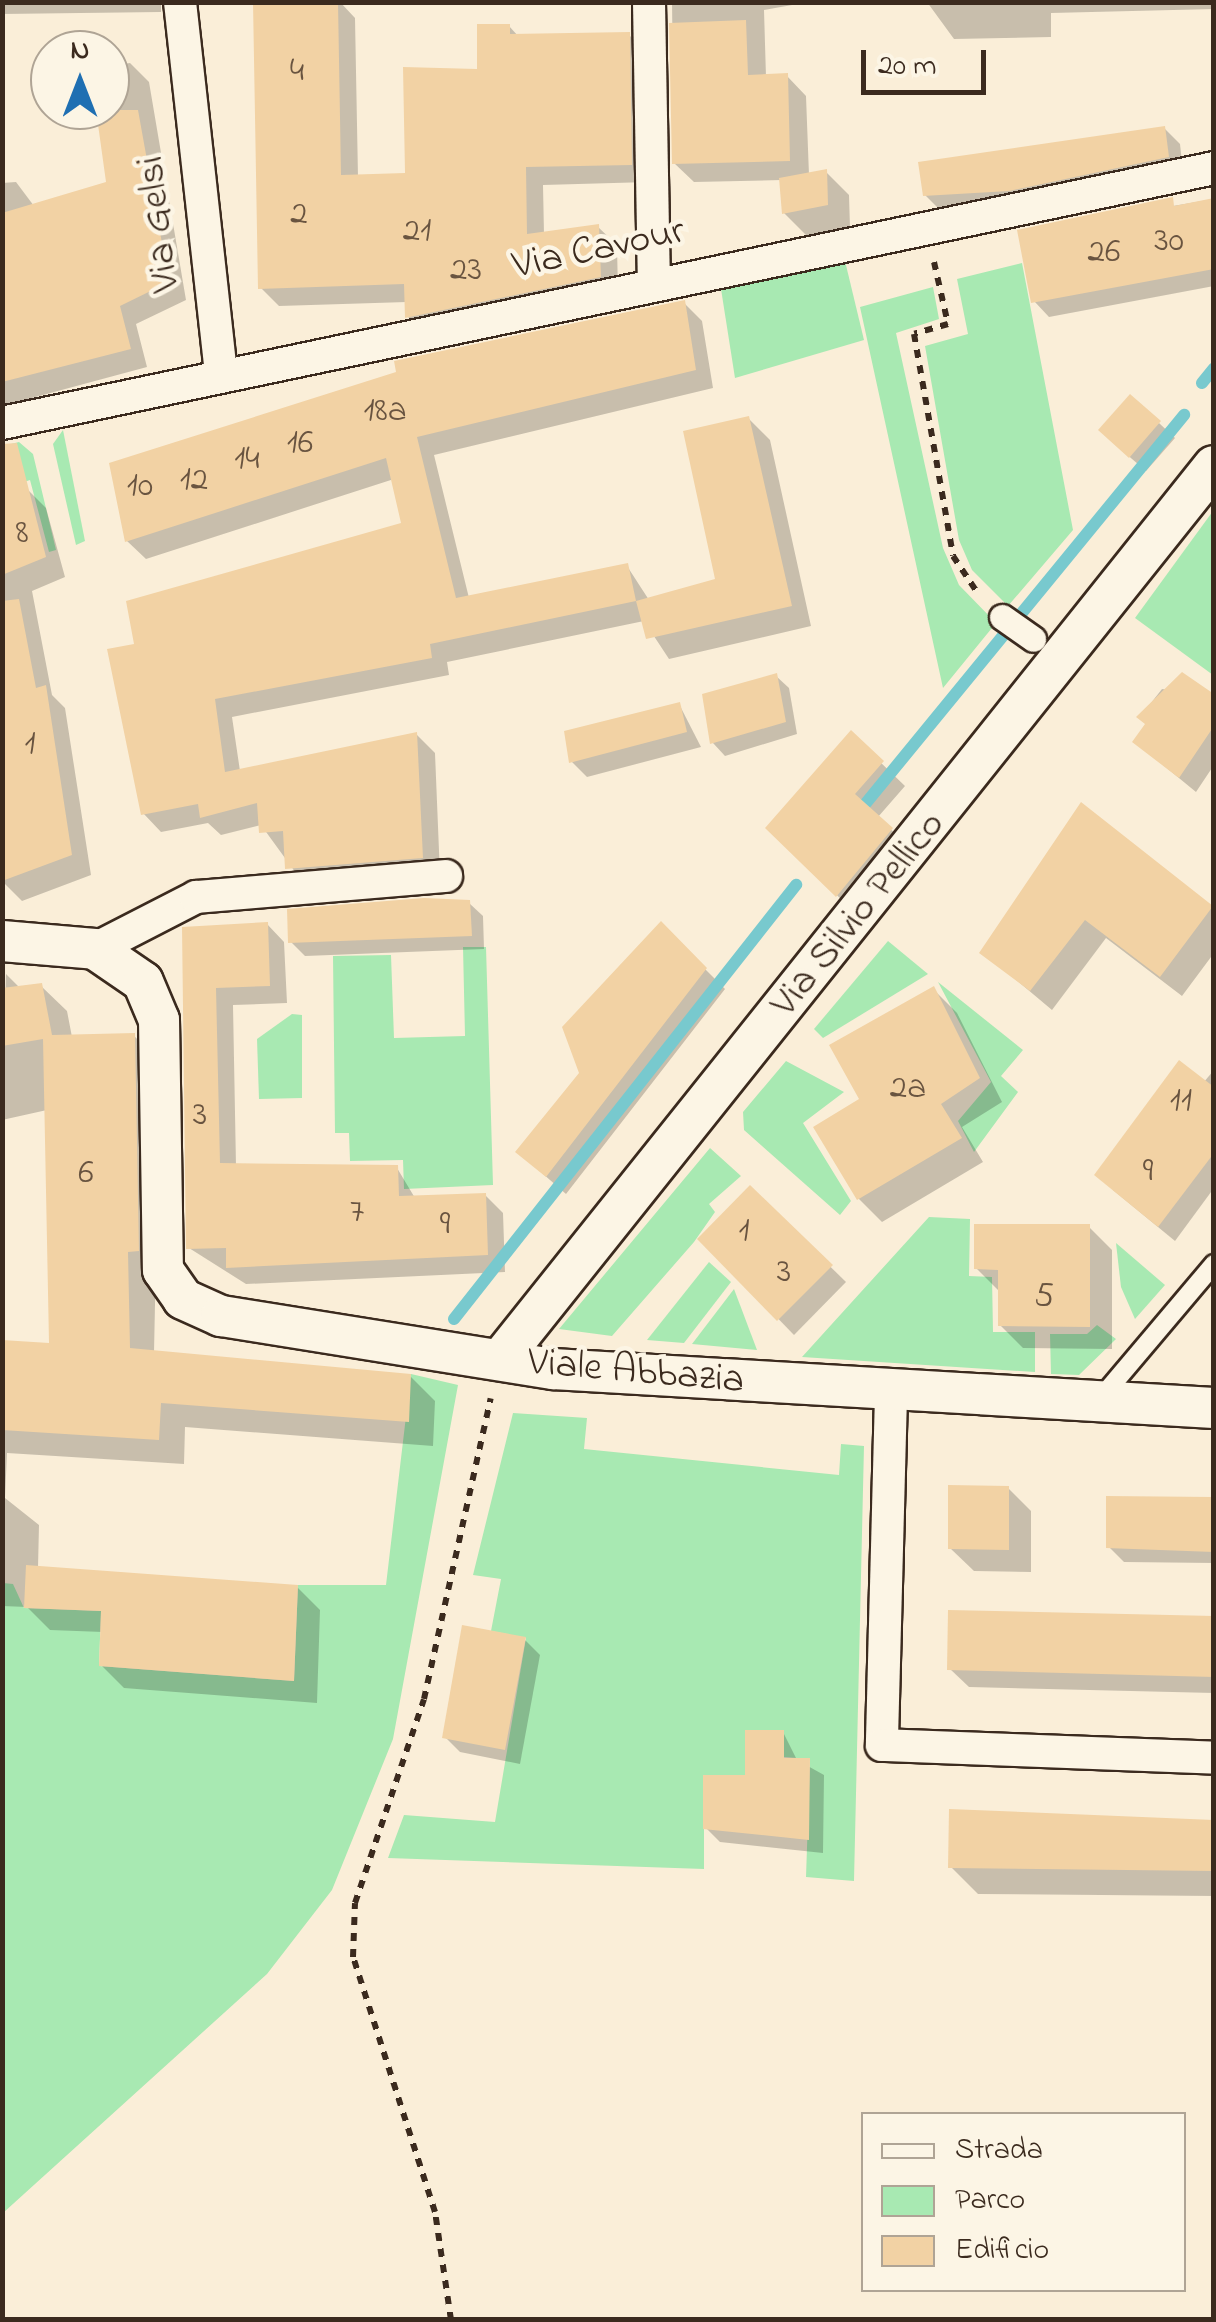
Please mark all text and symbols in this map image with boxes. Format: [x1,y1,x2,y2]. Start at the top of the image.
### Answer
north arrow [30,30,130,130]
scale bar [866,30,991,92]
text: N [71,31,89,72]
text: 20 m [878,45,937,89]
house number: 4 [290,51,304,93]
street label: Via Gelsi [128,153,192,295]
house number: 2 [290,194,308,236]
street label: Via Cavour [509,208,689,292]
house number: 21 [403,211,431,253]
house number: 30 [1154,221,1184,263]
house number: 26 [1088,232,1120,274]
house number: 23 [450,250,482,292]
house number: 18a [363,391,407,433]
house number: 16 [287,423,313,465]
house number: 14 [234,439,260,481]
house number: 12 [180,460,208,502]
house number: 10 [127,466,153,508]
house number: 8 [15,513,29,555]
house number: 1 [24,724,36,766]
street label: Via Silvio Pellico [762,803,956,1027]
house number: 2a [890,1068,926,1110]
house number: 11 [1170,1081,1192,1123]
house number: 3 [193,1095,207,1137]
house number: 9 [1143,1151,1153,1193]
house number: 6 [78,1153,94,1195]
house number: 7 [350,1192,364,1234]
house number: 9 [440,1204,450,1246]
house number: 1 [738,1211,750,1253]
house number: 3 [777,1252,791,1294]
house number: 5 [1034,1277,1054,1319]
street label: Viale Abbazia [526,1340,746,1406]
legend [861,2112,1186,2292]
text: Strada [955,2129,1043,2173]
text: Parco [955,2179,1025,2223]
text: Edificio [955,2229,1049,2273]

